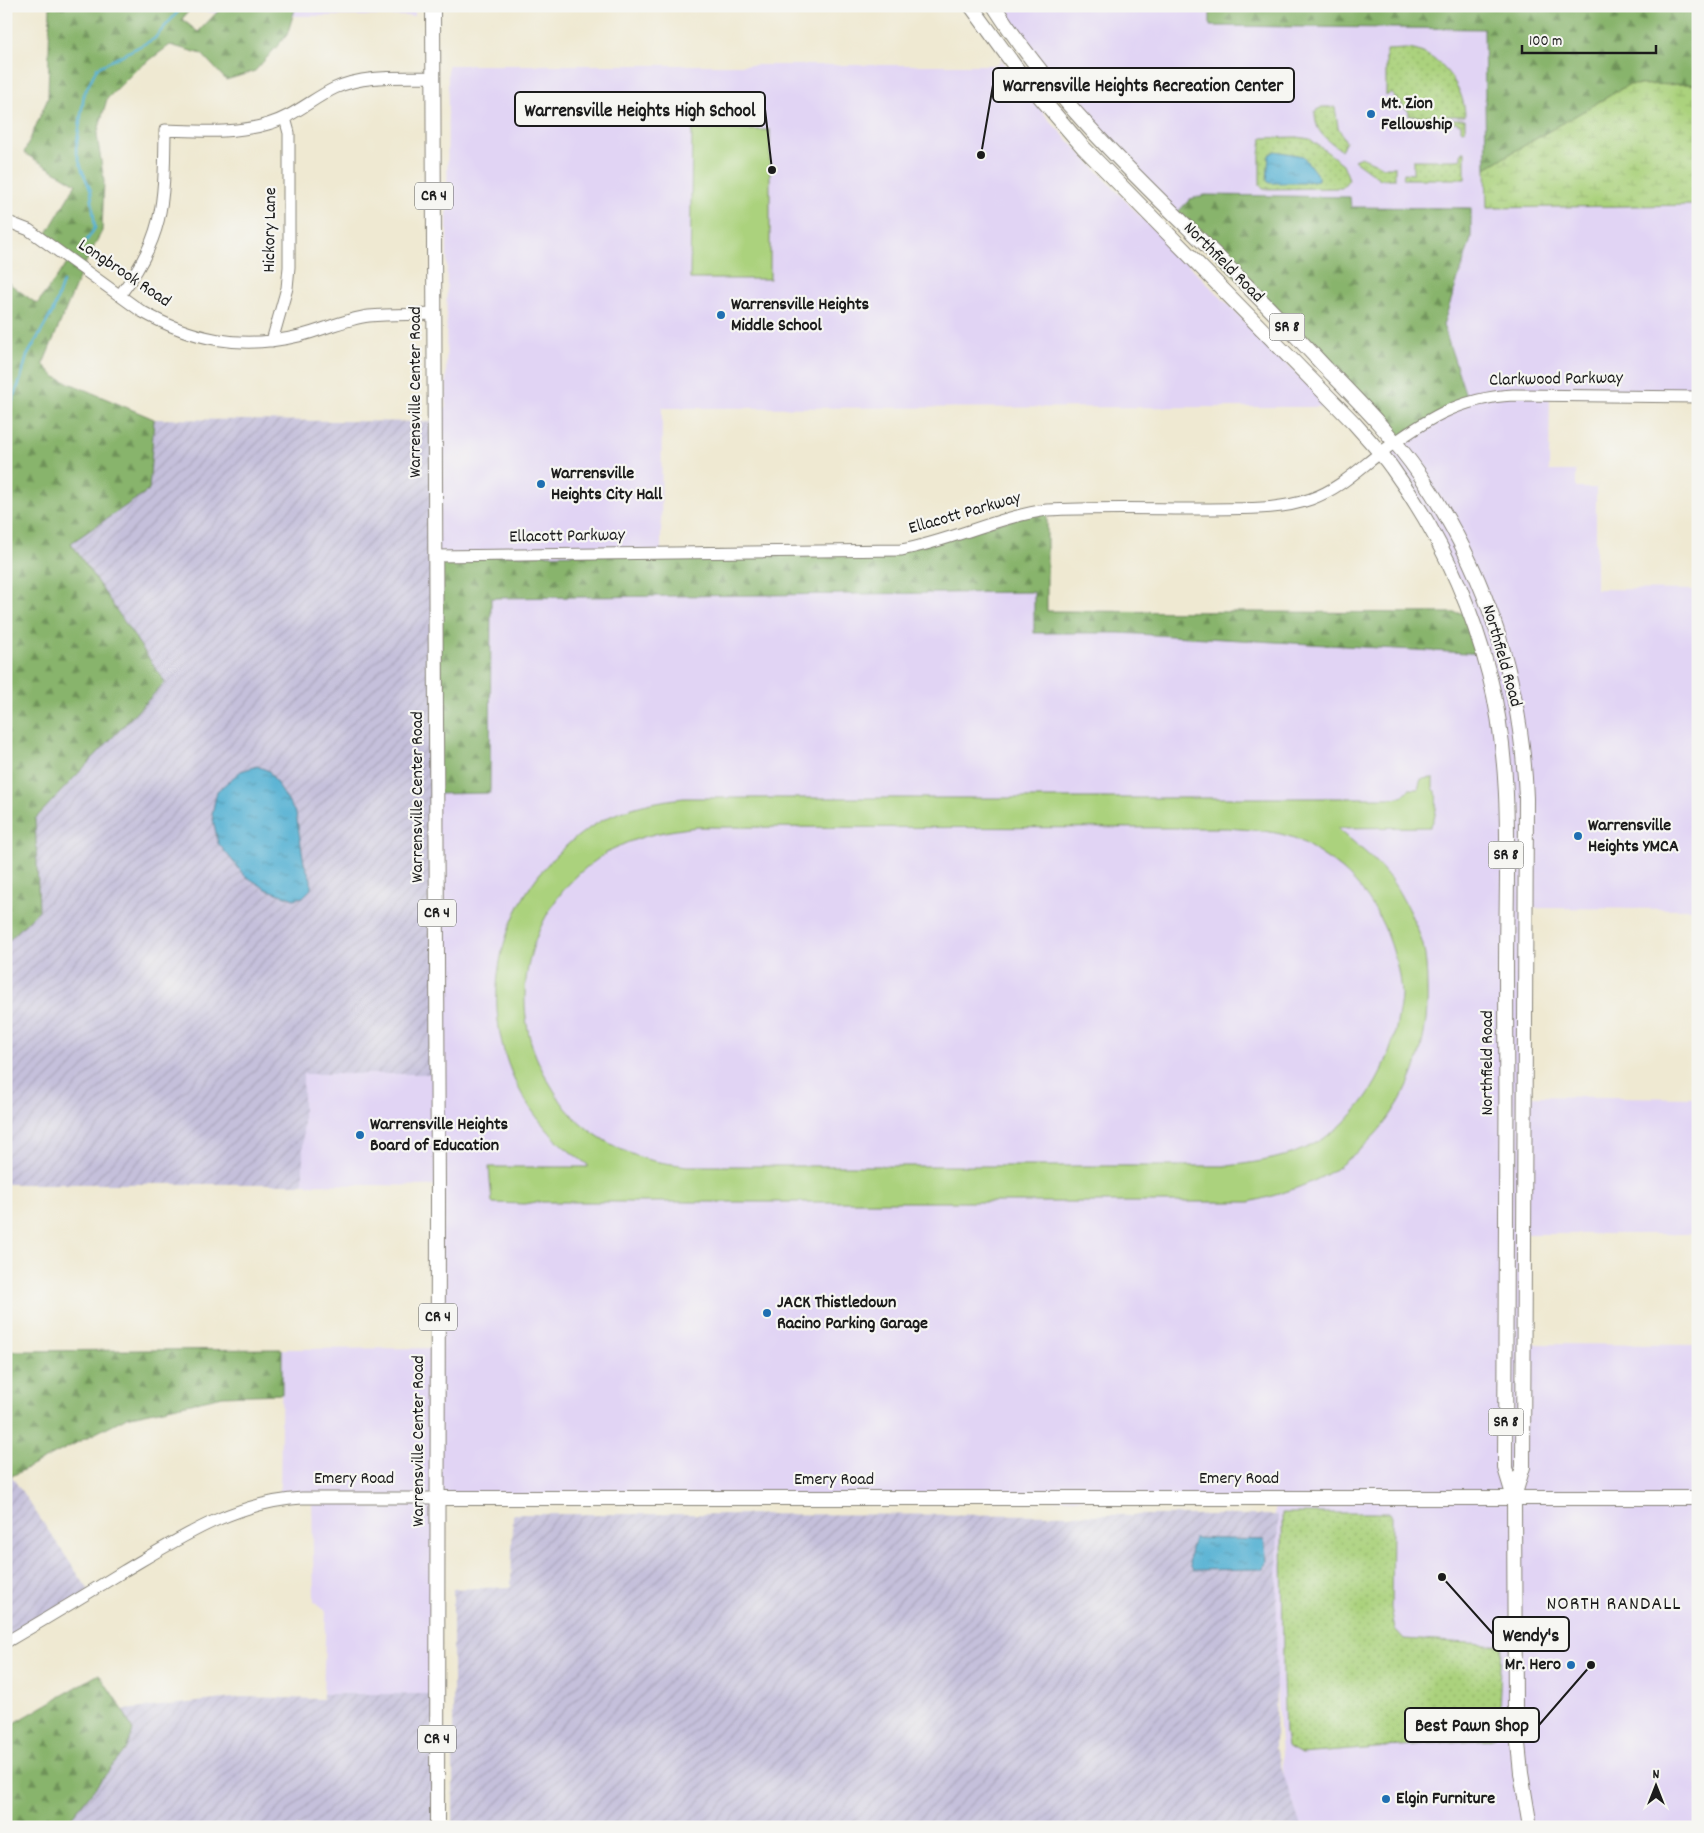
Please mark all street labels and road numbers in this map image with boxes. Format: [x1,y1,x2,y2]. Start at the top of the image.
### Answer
road number: CR 4 [415,182,453,210]
street label: Hickory Lane [258,187,284,273]
street label: Northfield Road [1177,217,1269,309]
street label: Longbrook Road [73,234,175,314]
street label: Warrensville Center Road [404,306,429,478]
road number: SR 8 [1270,314,1304,341]
street label: Clarkwood Parkway [1489,366,1624,394]
street label: Ellacott Parkway [906,486,1025,542]
street label: Ellacott Parkway [509,523,626,551]
street label: Northfield Road [1474,602,1528,710]
street label: Warrensville Center Road [406,711,431,883]
road number: SR 8 [1488,842,1524,868]
road number: CR 4 [418,900,456,926]
street label: Northfield Road [1476,1010,1501,1116]
road number: CR 4 [419,1304,457,1330]
street label: Warrensville Center Road [407,1355,432,1527]
road number: SR 8 [1488,1408,1524,1435]
street label: Emery Road [314,1467,394,1492]
street label: Emery Road [1199,1467,1279,1492]
street label: Emery Road [794,1468,874,1493]
road number: CR 4 [418,1726,456,1752]

